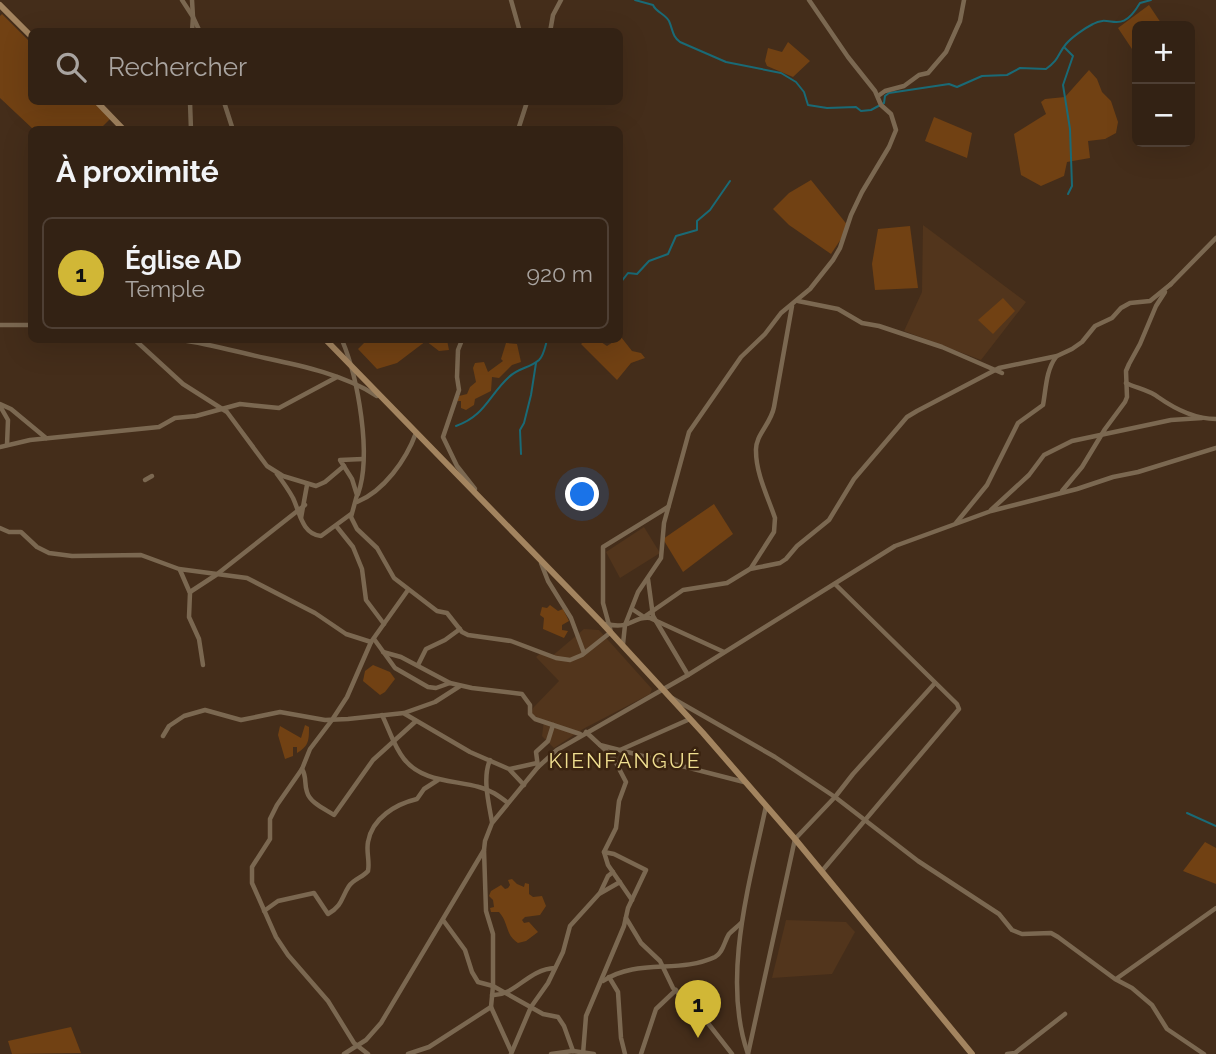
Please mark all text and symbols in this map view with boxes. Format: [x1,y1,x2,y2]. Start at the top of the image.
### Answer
map controls [1132,21,1195,147]
button: + [1132,21,1195,84]
search box [28,28,623,105]
icon: search [52,48,90,86]
text: Rechercher [108,52,247,82]
button: − [1132,84,1195,147]
text: À proximité [56,154,219,189]
text: Église AD [125,245,242,275]
text: 1 [75,260,87,287]
text: 920 m [526,260,593,287]
text: Temple [125,275,205,302]
your location [565,477,599,511]
district label: KIENFANGUÉ [549,748,701,773]
pin: 1 [675,980,721,1038]

